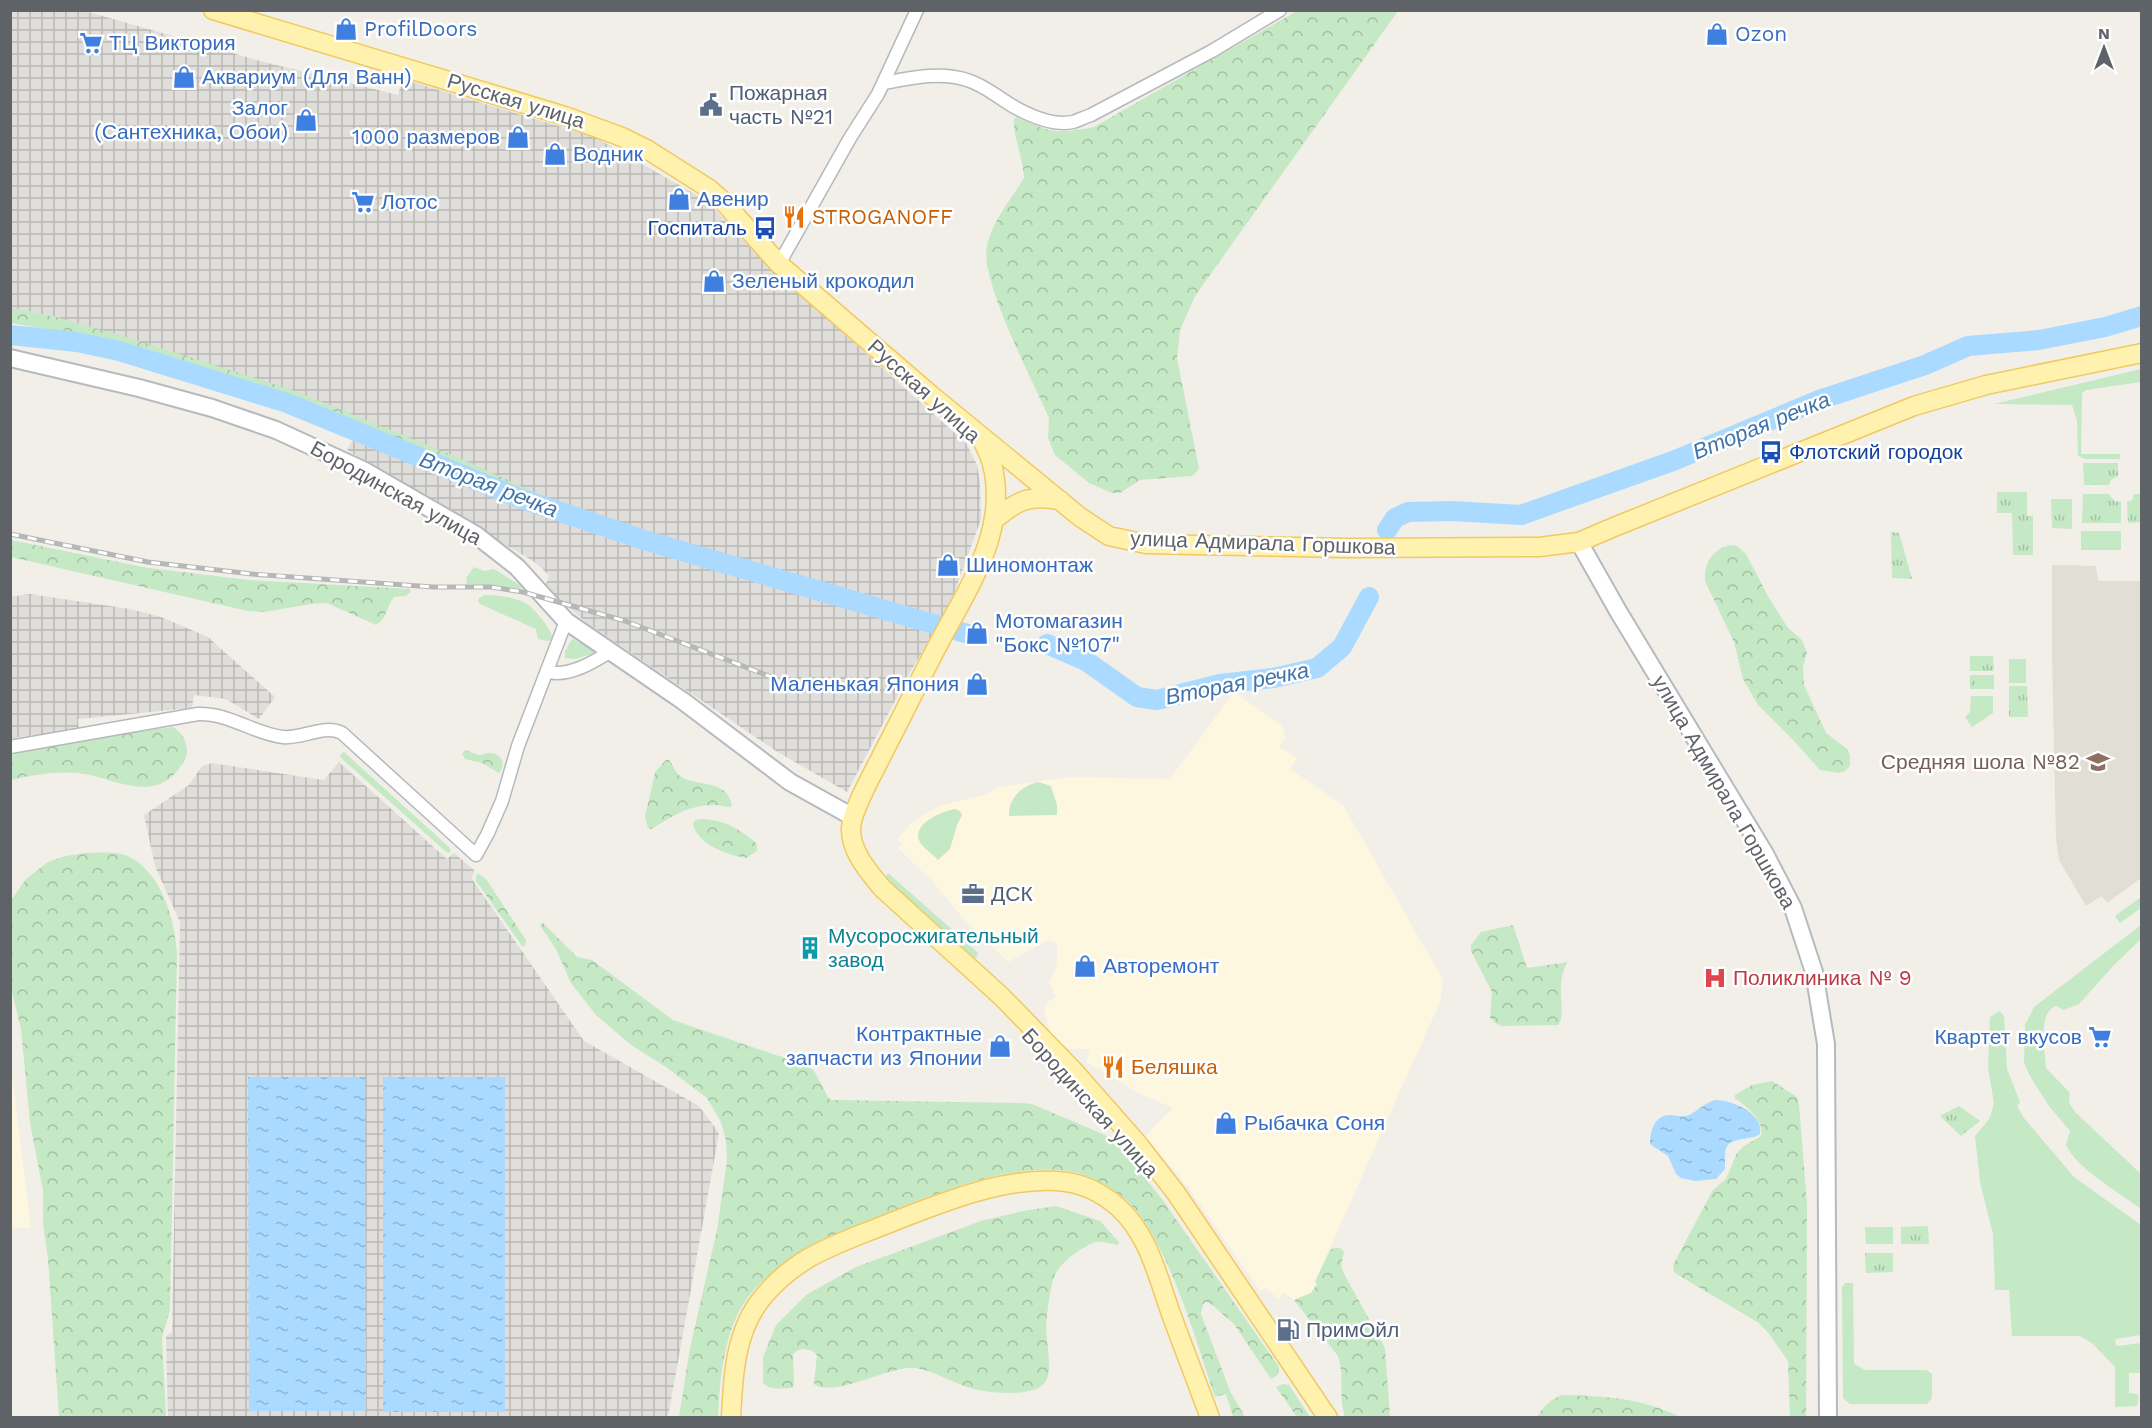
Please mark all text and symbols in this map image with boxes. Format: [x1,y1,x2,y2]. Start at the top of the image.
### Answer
shop icon: ProfilDoors [333,16,359,42]
place label: ProfilDoors [364,16,477,41]
north arrow [2074,18,2134,78]
shop icon: Ozon [1704,21,1730,47]
place label: Ozon [1735,21,1787,46]
text: N [2098,24,2110,43]
supermarket icon: ТЦ Виктория [78,30,104,56]
place label: ТЦ Виктория [109,30,236,55]
shop icon: Аквариум (Для Ванн) [171,64,197,90]
place label: Аквариум (Для Ванн) [202,64,412,89]
street label: Русская улица [444,68,588,133]
place label: Пожарная часть №21 [729,80,833,129]
public building icon: Пожарная часть №21 [698,92,724,118]
place label: Залог (Сантехника, Обои) [94,95,288,144]
shop icon: Залог (Сантехника, Обои) [293,107,319,133]
place label: 1000 размеров [352,124,500,149]
shop icon: 1000 размеров [505,124,531,150]
shop icon: Водник [542,141,568,167]
place label: Водник [573,141,644,166]
shop icon: Авенир [666,186,692,212]
place label: Авенир [697,186,769,211]
supermarket icon: Лотос [350,189,376,215]
place label: Лотос [381,189,438,214]
restaurant icon: STROGANOFF [781,204,807,230]
place label: STROGANOFF [812,204,953,229]
place label: Госпиталь [647,215,747,240]
bus stop icon: Госпиталь [752,215,778,241]
shop icon: Зеленый крокодил [701,268,727,294]
place label: Зеленый крокодил [732,268,915,293]
street label: Русская улица [863,334,986,448]
water label: Вторая речка [1689,387,1833,464]
street label: Бородинская улица [306,435,487,550]
bus stop icon: Флотский городок [1758,439,1784,465]
place label: Флотский городок [1789,439,1963,464]
water label: Вторая речка [416,447,561,522]
street label: улица Адмирала Горшкова [1130,525,1397,560]
shop icon: Шиномонтаж [935,552,961,578]
place label: Шиномонтаж [966,552,1093,577]
place label: Мотомагазин "Бокс №107" [995,608,1123,657]
shop icon: Мотомагазин "Бокс №107" [964,620,990,646]
water label: Вторая речка [1163,657,1311,710]
street label: улица Адмирала Горшкова [1647,670,1802,913]
place label: Маленькая Япония [770,671,959,696]
shop icon: Маленькая Япония [964,671,990,697]
place label: Средняя шола №82 [1881,749,2080,774]
school or university icon: Средняя шола №82 [2085,749,2111,775]
office icon: ДСК [960,881,986,907]
place label: ДСК [991,881,1033,906]
place label: Мусоросжигательный завод [828,923,1039,972]
building icon: Мусоросжигательный завод [797,935,823,961]
shop icon: Авторемонт [1072,953,1098,979]
place label: Авторемонт [1103,953,1220,978]
hospital icon: Поликлиника № 9 [1702,965,1728,991]
place label: Поликлиника № 9 [1733,965,1912,990]
place label: Контрактные запчасти из Японии [786,1021,982,1070]
street label: Бородинская улица [1017,1023,1164,1183]
place label: Квартет вкусов [1934,1024,2082,1049]
supermarket icon: Квартет вкусов [2087,1024,2113,1050]
shop icon: Контрактные запчасти из Японии [987,1033,1013,1059]
restaurant icon: Беляшка [1100,1054,1126,1080]
place label: Беляшка [1131,1054,1218,1079]
shop icon: Рыбачка Соня [1213,1110,1239,1136]
place label: Рыбачка Соня [1244,1110,1385,1135]
fuel station icon: ПримОйл [1275,1317,1301,1343]
place label: ПримОйл [1306,1317,1399,1342]

